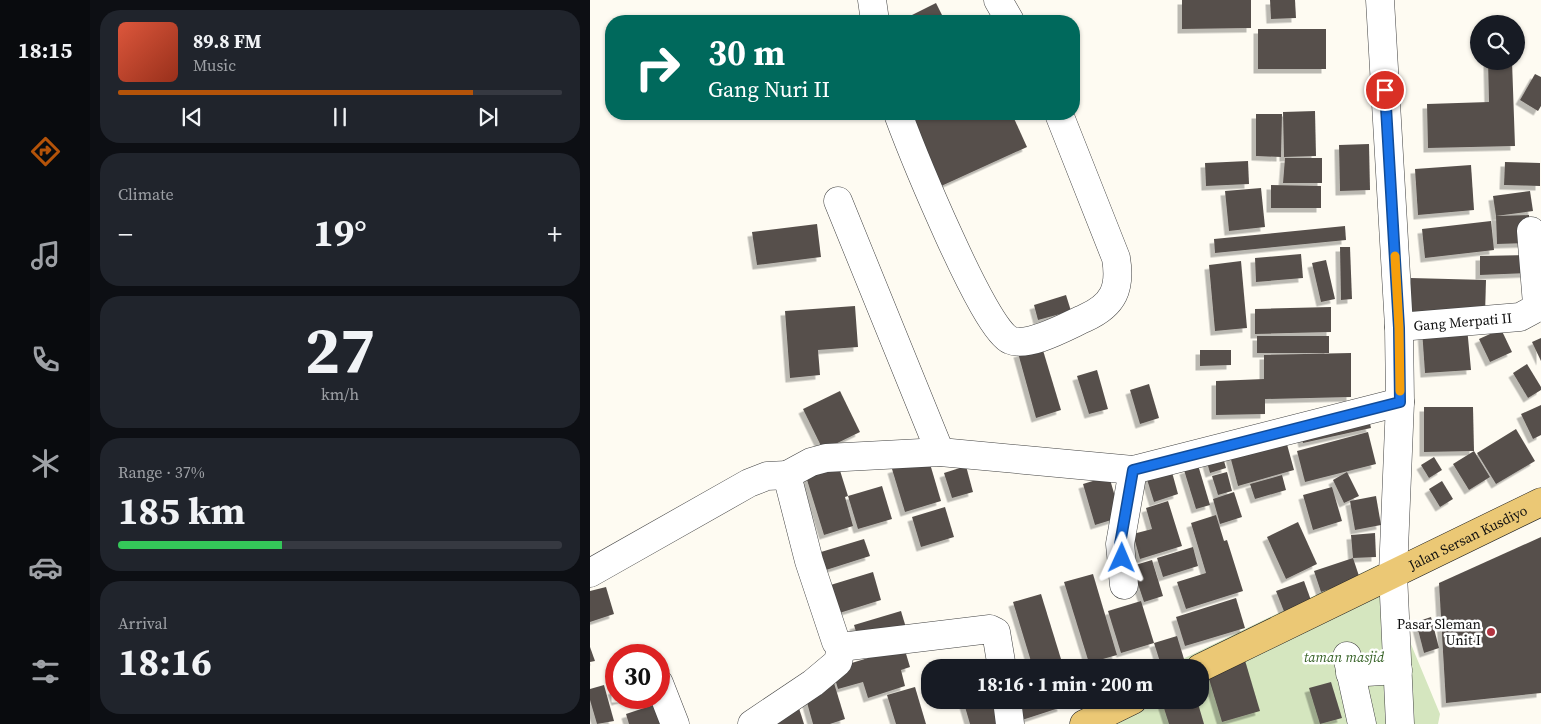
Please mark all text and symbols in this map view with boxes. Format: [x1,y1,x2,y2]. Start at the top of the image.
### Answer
map controls [1470,15,1525,70]
button: search [1470,15,1525,70]
text: 89.8 FM [193,28,262,54]
text: 30 m [708,29,785,77]
text: 18:15 [18,35,72,65]
icon: right [625,35,690,100]
text: Music [193,54,236,76]
pin [1364,69,1406,111]
text: Gang Nuri II [708,74,830,104]
icon: arrive [1371,76,1399,104]
icon: previous [178,103,206,131]
icon: pause [326,103,354,131]
icon: next [474,103,502,131]
icon: directions [28,134,63,169]
text: Climate [118,183,174,205]
text: 19° [313,207,367,259]
text: − [118,215,133,253]
text: + [547,215,562,253]
icon: music [28,238,63,273]
text: 27 [305,306,375,395]
street label: Gang Merpati II [1413,308,1513,336]
icon: phone [28,342,63,377]
text: km/h [321,383,359,405]
icon: climate [28,446,63,481]
text: Range · 37% [118,461,205,483]
text: 185 km [118,485,245,537]
street label: Jalan Sersan Kusdiyo [1404,500,1531,575]
position arrow [1095,531,1147,583]
icon: car [28,550,63,585]
text: Arrival [118,612,167,634]
place label: Pasar Sleman Unit I [1397,614,1482,650]
marker: Pasar Sleman Unit I [1485,626,1497,638]
text: 18:16 [118,636,212,688]
speed limit sign: 30 [605,644,670,709]
park label: taman masjid [1304,647,1385,667]
icon: filters [28,654,63,689]
text: 18:16 · 1 min · 200 m [977,671,1153,697]

